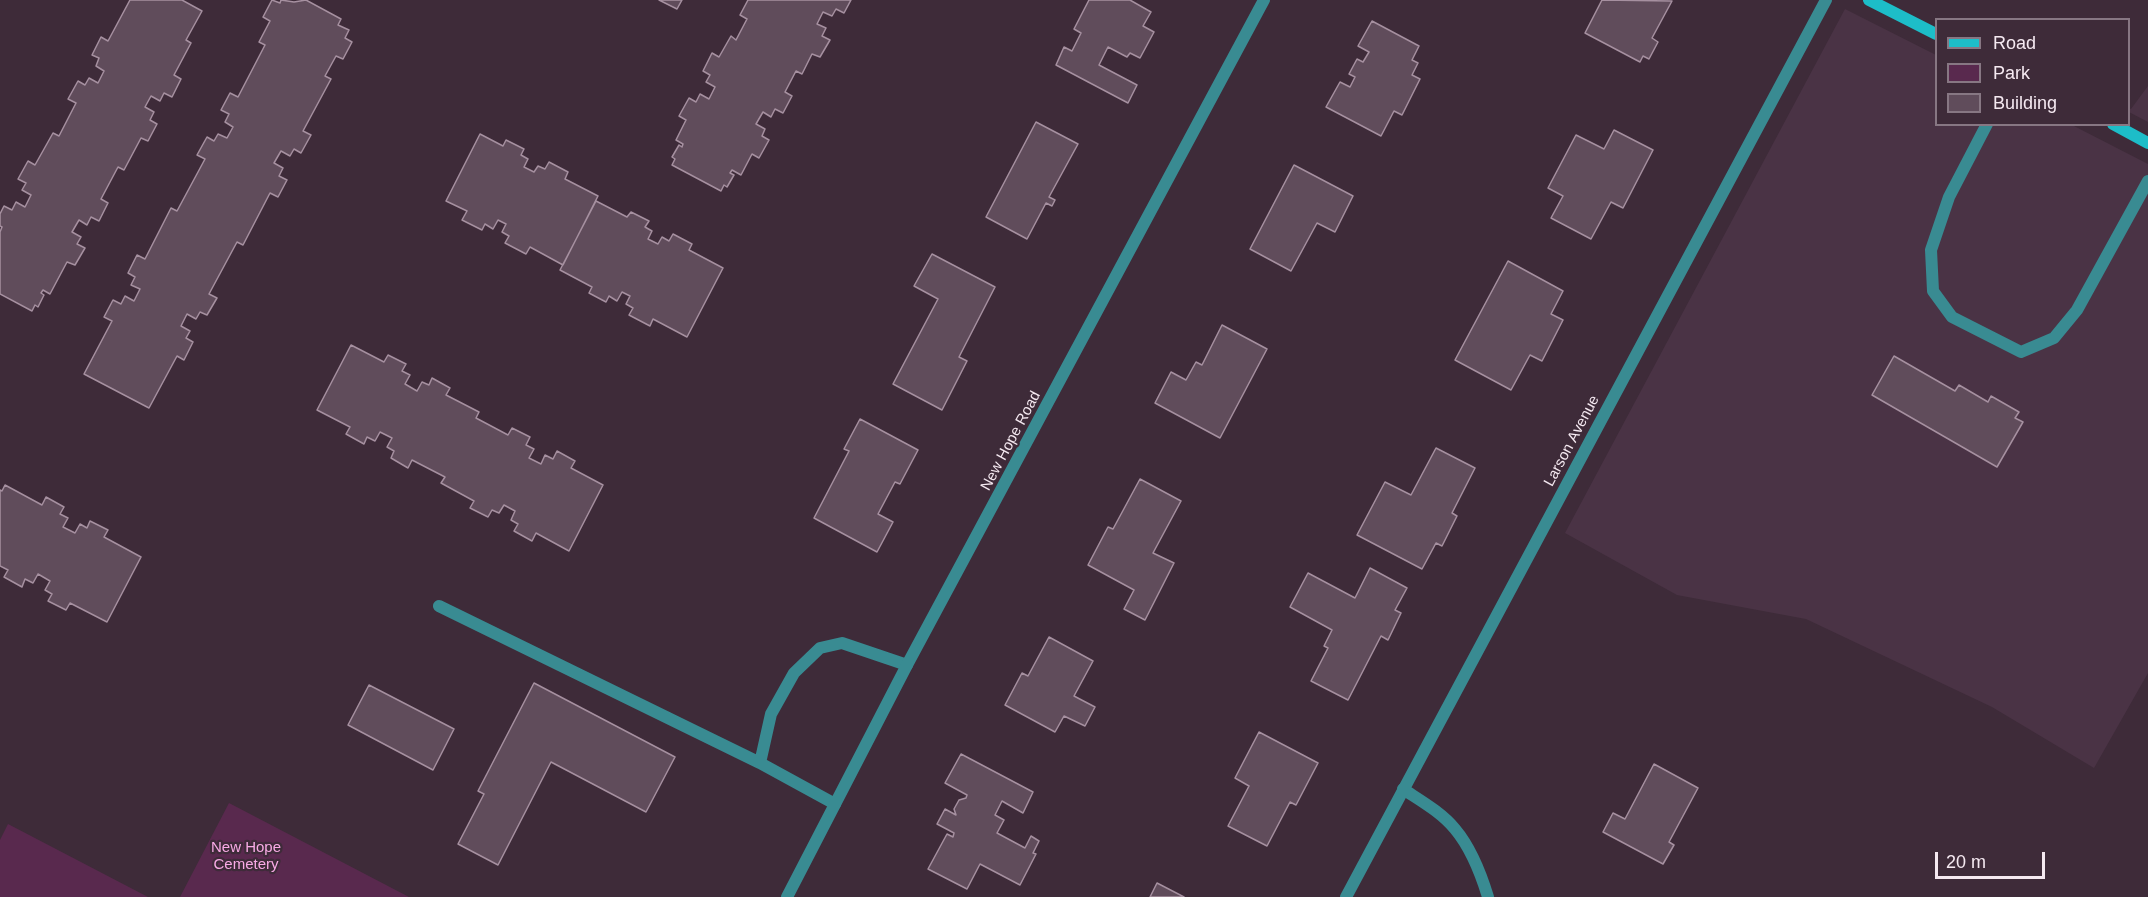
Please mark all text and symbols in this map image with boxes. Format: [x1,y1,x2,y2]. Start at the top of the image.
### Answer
legend [1935,18,2130,126]
text: Road [1993,33,2036,53]
text: Park [1993,63,2030,83]
text: Building [1993,93,2057,113]
street label: New Hope Road [977,388,1045,494]
street label: Larson Avenue [1540,392,1604,490]
park label: New Hope Cemetery [211,839,281,874]
scale bar [1938,840,2048,878]
text: 20 m [1946,852,1986,872]

